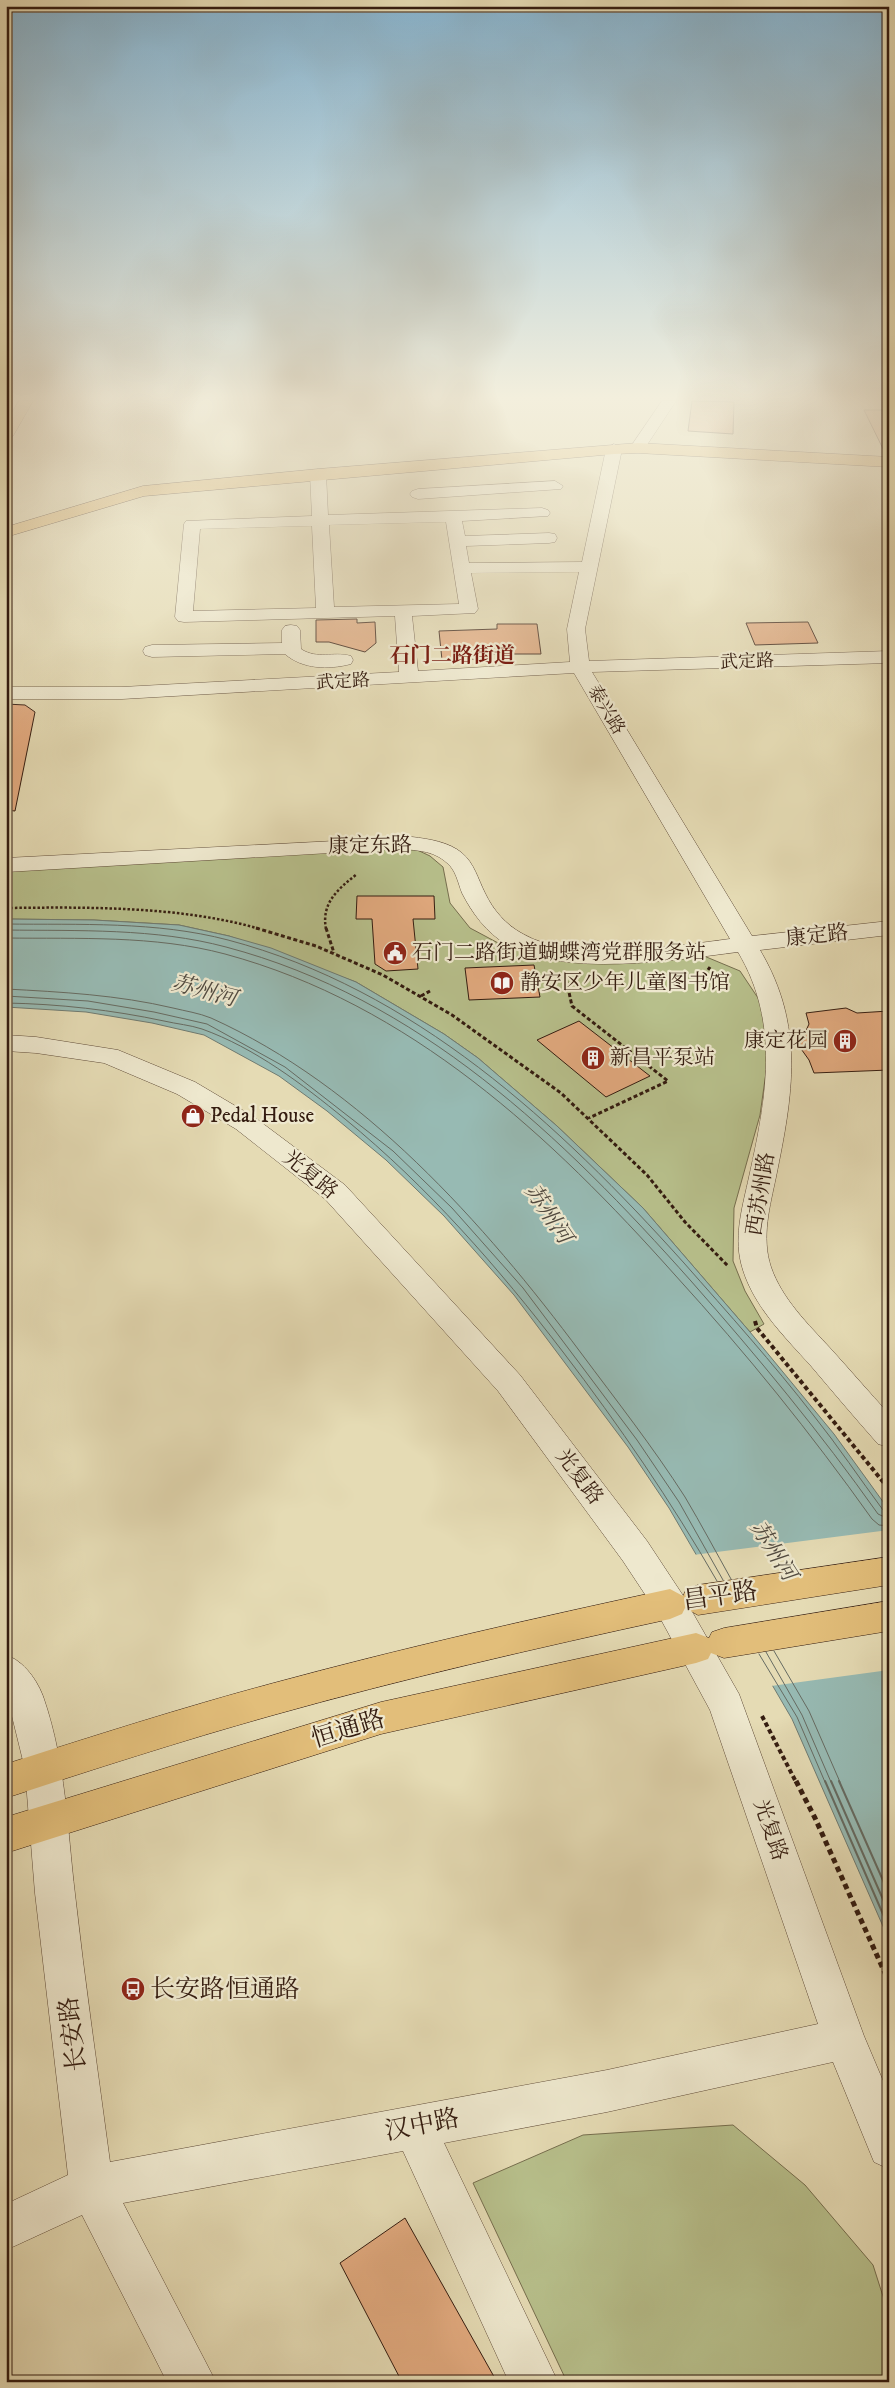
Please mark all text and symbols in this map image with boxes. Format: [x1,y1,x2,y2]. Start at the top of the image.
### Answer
district label: 石门二路街道 [389,643,515,669]
street label: 武定路 [720,650,774,674]
street label: 武定路 [315,670,371,694]
street label: 泰兴路 [583,681,629,739]
street label: 康定东路 [328,832,412,860]
street label: 康定路 [784,920,850,952]
public building icon: 石门二路街道蝴蝶湾党群服务站 [382,940,408,966]
place label: 石门二路街道蝴蝶湾党群服务站 [412,940,706,966]
water label: 苏州河 [169,969,243,1014]
library icon: 静安区少年儿童图书馆 [489,970,515,996]
place label: 静安区少年儿童图书馆 [520,970,730,996]
place label: 康定花园 [744,1028,828,1054]
building icon: 康定花园 [832,1028,858,1054]
building icon: 新昌平泵站 [580,1045,606,1071]
place label: 新昌平泵站 [610,1045,715,1071]
shop icon: Pedal House [180,1103,206,1129]
place label: Pedal House [210,1103,314,1129]
street label: 光复路 [277,1145,343,1205]
street label: 西苏州路 [742,1150,780,1238]
water label: 苏州河 [518,1179,580,1252]
street label: 光复路 [550,1444,608,1510]
water label: 苏州河 [744,1516,804,1589]
street label: 昌平路 [681,1575,759,1617]
street label: 恒通路 [308,1703,388,1755]
street label: 光复路 [747,1796,793,1864]
place label: 长安路恒通路 [150,1974,300,2005]
bus stop icon: 长安路恒通路 [120,1976,146,2002]
street label: 长安路 [53,1995,93,2073]
street label: 汉中路 [382,2103,462,2147]

